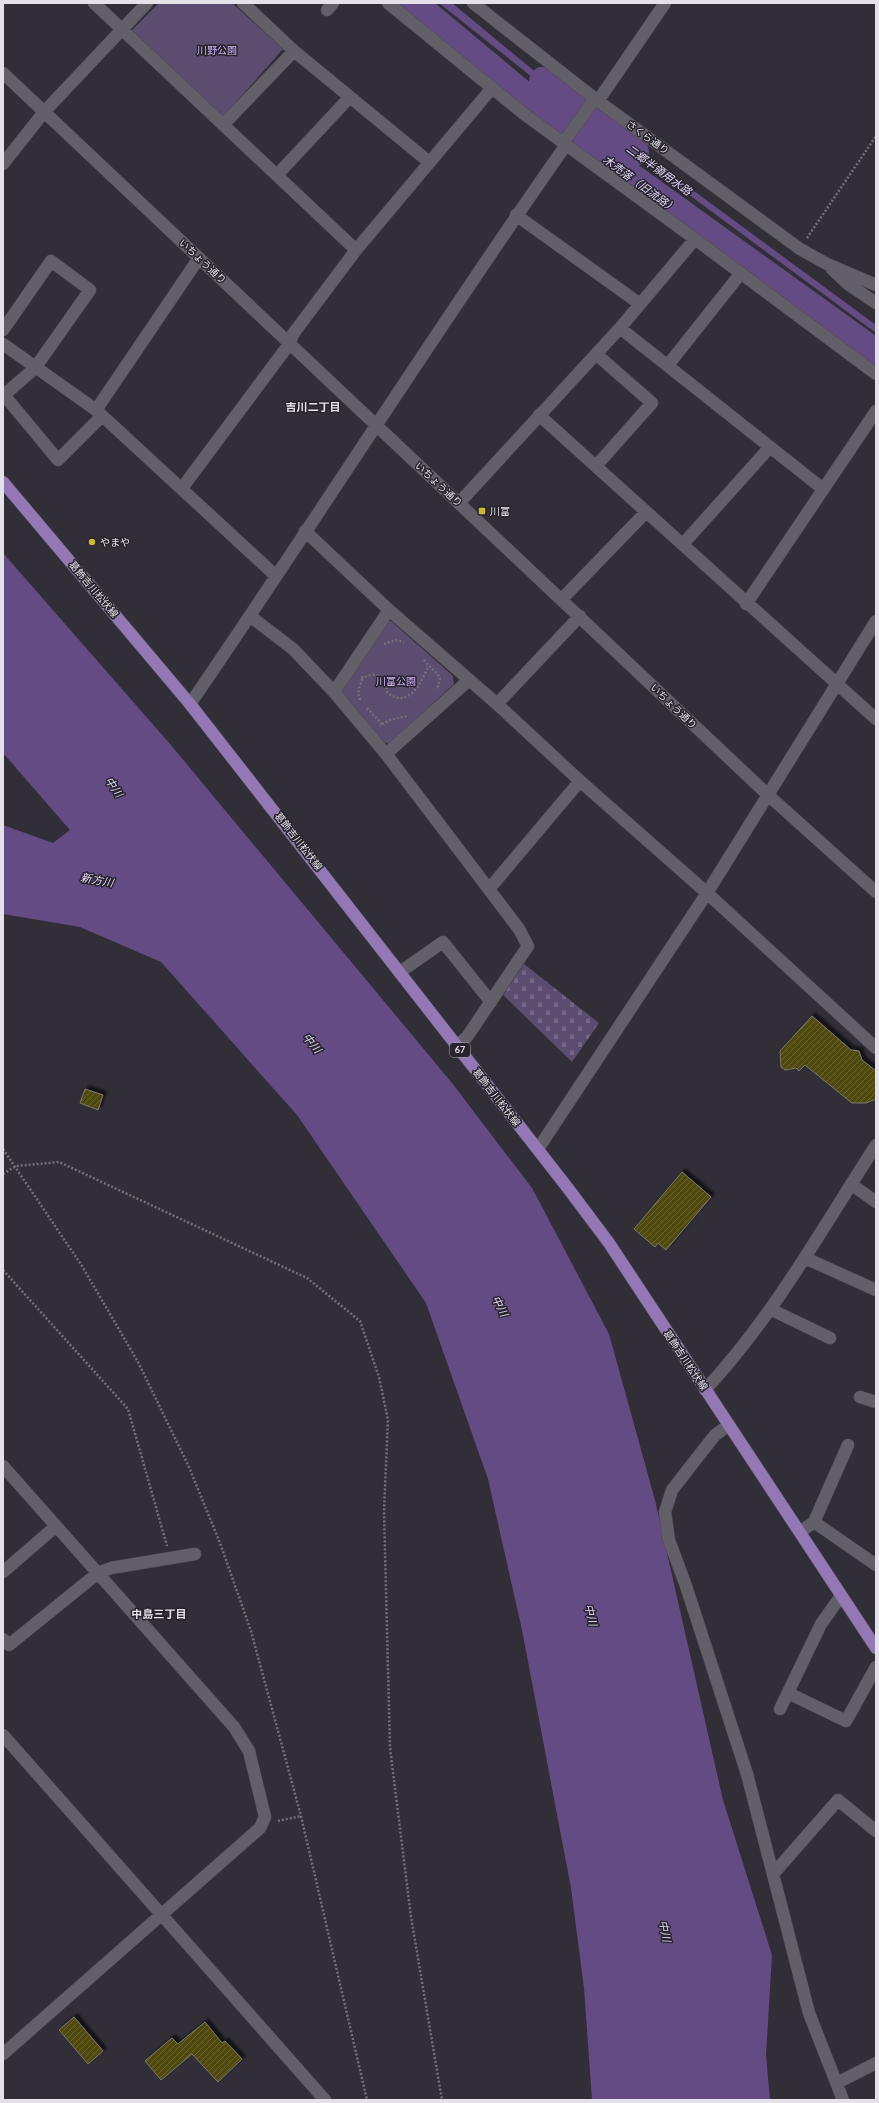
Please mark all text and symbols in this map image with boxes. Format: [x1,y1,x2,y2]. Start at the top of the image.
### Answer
park label: 川野公園 [197,44,237,56]
street label: さくら通り [624,117,672,157]
water label: 二郷半領用水路 [624,142,695,198]
water label: 木売落（旧流路） [601,152,680,215]
street label: いちょう通り [177,236,229,286]
district label: 吉川二丁目 [286,400,341,413]
street label: いちょう通り [413,459,465,509]
place label: 川富 [490,505,510,517]
marker: 川富 [477,506,487,516]
place label: やまや [100,536,130,548]
marker: やまや [87,537,97,547]
street label: 葛飾吉川松伏線 [67,558,121,620]
park label: 川富公園 [376,675,416,687]
street label: いちょう通り [648,681,700,731]
water label: 中川 [103,774,127,800]
street label: 葛飾吉川松伏線 [273,810,325,872]
water label: 新方川 [80,870,115,889]
water label: 中川 [300,1030,325,1056]
road number: 67 [450,1043,470,1057]
street label: 葛飾吉川松伏線 [471,1066,523,1128]
water label: 中川 [490,1293,512,1319]
street label: 葛飾吉川松伏線 [661,1328,711,1392]
water label: 中川 [583,1603,601,1628]
district label: 中島三丁目 [132,1607,187,1620]
water label: 中川 [657,1919,674,1944]

